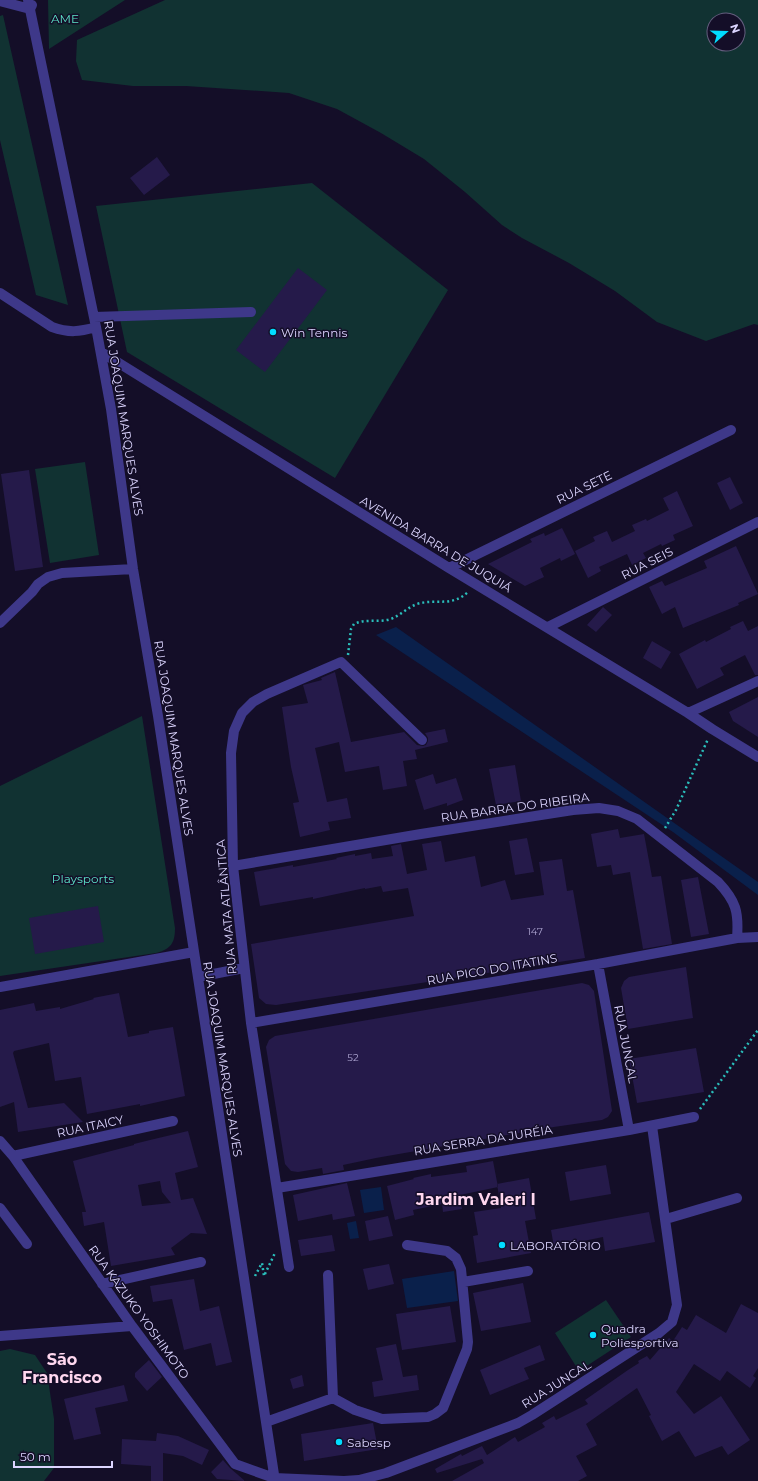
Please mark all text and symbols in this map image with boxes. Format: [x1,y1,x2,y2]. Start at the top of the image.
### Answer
park label: AME [51,11,79,26]
north arrow [706,12,746,52]
text: N [727,22,743,35]
street label: RUA JOAQUIM MARQUES ALVES [101,319,147,517]
place label: Win Tennis [281,325,348,340]
marker: Win Tennis [268,327,278,337]
street label: RUA SETE [554,467,614,507]
street label: AVENIDA BARRA DE JUQUIÁ [357,493,515,596]
street label: RUA SEIS [619,544,675,582]
street label: RUA JOAQUIM MARQUES ALVES [151,639,197,837]
street label: RUA BARRA DO RIBEIRA [440,789,591,825]
street label: RUA MATA ATLÂNTICA [213,838,239,975]
park label: Playsports [52,871,114,886]
house number: 147 [527,925,543,938]
street label: RUA PICO DO ITATINS [426,950,558,988]
street label: RUA JOAQUIM MARQUES ALVES [200,960,246,1158]
street label: RUA JUNCAL [611,1004,641,1084]
house number: 52 [347,1051,359,1064]
street label: RUA ITAICY [55,1112,125,1140]
street label: RUA SERRA DA JURÉIA [413,1122,554,1158]
district label: Jardim Valeri I [415,1190,536,1209]
place label: LABORATÓRIO [510,1238,601,1253]
marker: LABORATÓRIO [497,1240,507,1250]
street label: RUA KAZUKO YOSHIMOTO [85,1242,193,1382]
place label: Quadra Poliesportiva [601,1321,679,1350]
marker: Quadra Poliesportiva [588,1330,598,1340]
district label: São Francisco [22,1350,102,1387]
street label: RUA JUNCAL [519,1357,593,1411]
place label: Sabesp [347,1435,391,1450]
marker: Sabesp [334,1437,344,1447]
scale bar [14,1443,112,1469]
text: 50 m [20,1449,51,1464]

